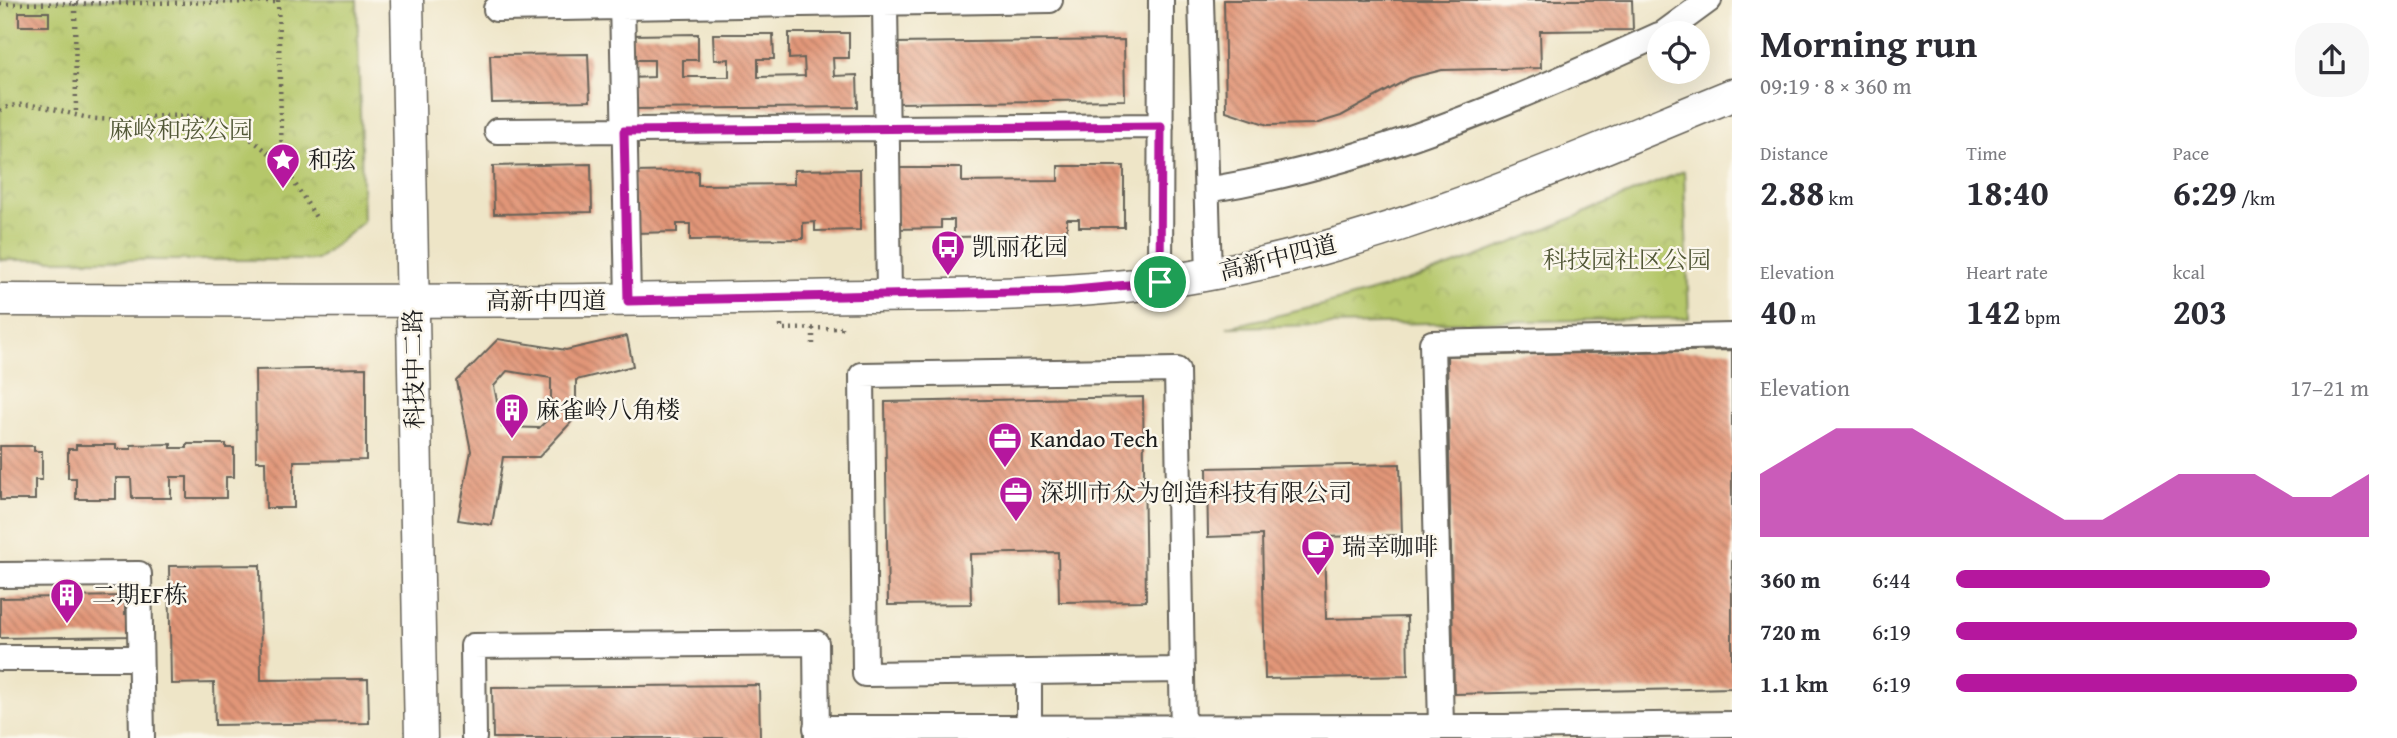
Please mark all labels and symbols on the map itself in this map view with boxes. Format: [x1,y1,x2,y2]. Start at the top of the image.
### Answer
park label: 麻岭和弦公园 [109,112,253,147]
place icon: 和弦 [264,141,302,190]
place label: 和弦 [308,142,356,177]
street label: 高新中四道 [1215,226,1340,289]
bus stop icon: 凯丽花园 [929,228,967,277]
place label: 凯丽花园 [972,229,1068,264]
park label: 科技园社区公园 [1543,242,1711,277]
pin [1130,252,1190,312]
street label: 高新中四道 [486,283,606,318]
street label: 科技中二路 [395,309,432,429]
building icon: 麻雀岭八角楼 [493,391,531,440]
place label: 麻雀岭八角楼 [536,392,680,427]
office icon: Kandao Tech [986,420,1024,469]
place label: Kandao Tech [1030,421,1159,456]
office icon: 深圳市众为创造科技有限公司 [997,474,1035,523]
place label: 深圳市众为创造科技有限公司 [1040,475,1352,510]
cafe icon: 瑞幸咖啡 [1299,528,1337,577]
place label: 瑞幸咖啡 [1342,529,1438,564]
building icon: 二期EF栋 [48,576,86,625]
place label: 二期EF栋 [92,577,188,612]

